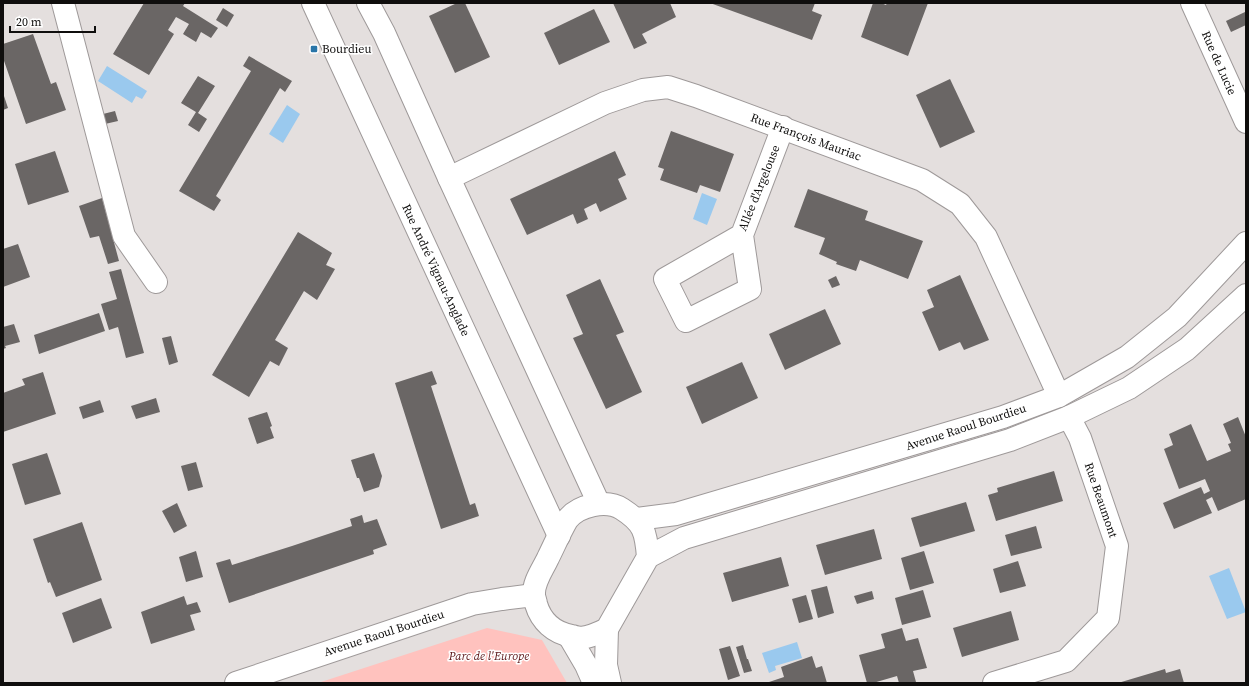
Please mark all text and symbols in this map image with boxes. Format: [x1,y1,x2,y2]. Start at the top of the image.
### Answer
scale bar [10,8,95,34]
text: 20 m [16,14,42,30]
street label: Rue de Lucie [1198,28,1240,98]
place label: Bourdieu [322,41,371,57]
marker: Bourdieu [309,44,319,54]
street label: Rue François Mauriac [748,110,864,165]
street label: Allée d'Argelouse [734,143,784,233]
street label: Rue André Vignau-Anglade [398,201,474,339]
street label: Avenue Raoul Bourdieu [904,400,1028,454]
street label: Rue Beaumont [1081,460,1121,540]
street label: Avenue Raoul Bourdieu [322,606,446,660]
park label: Parc de l'Europe [448,648,529,664]

